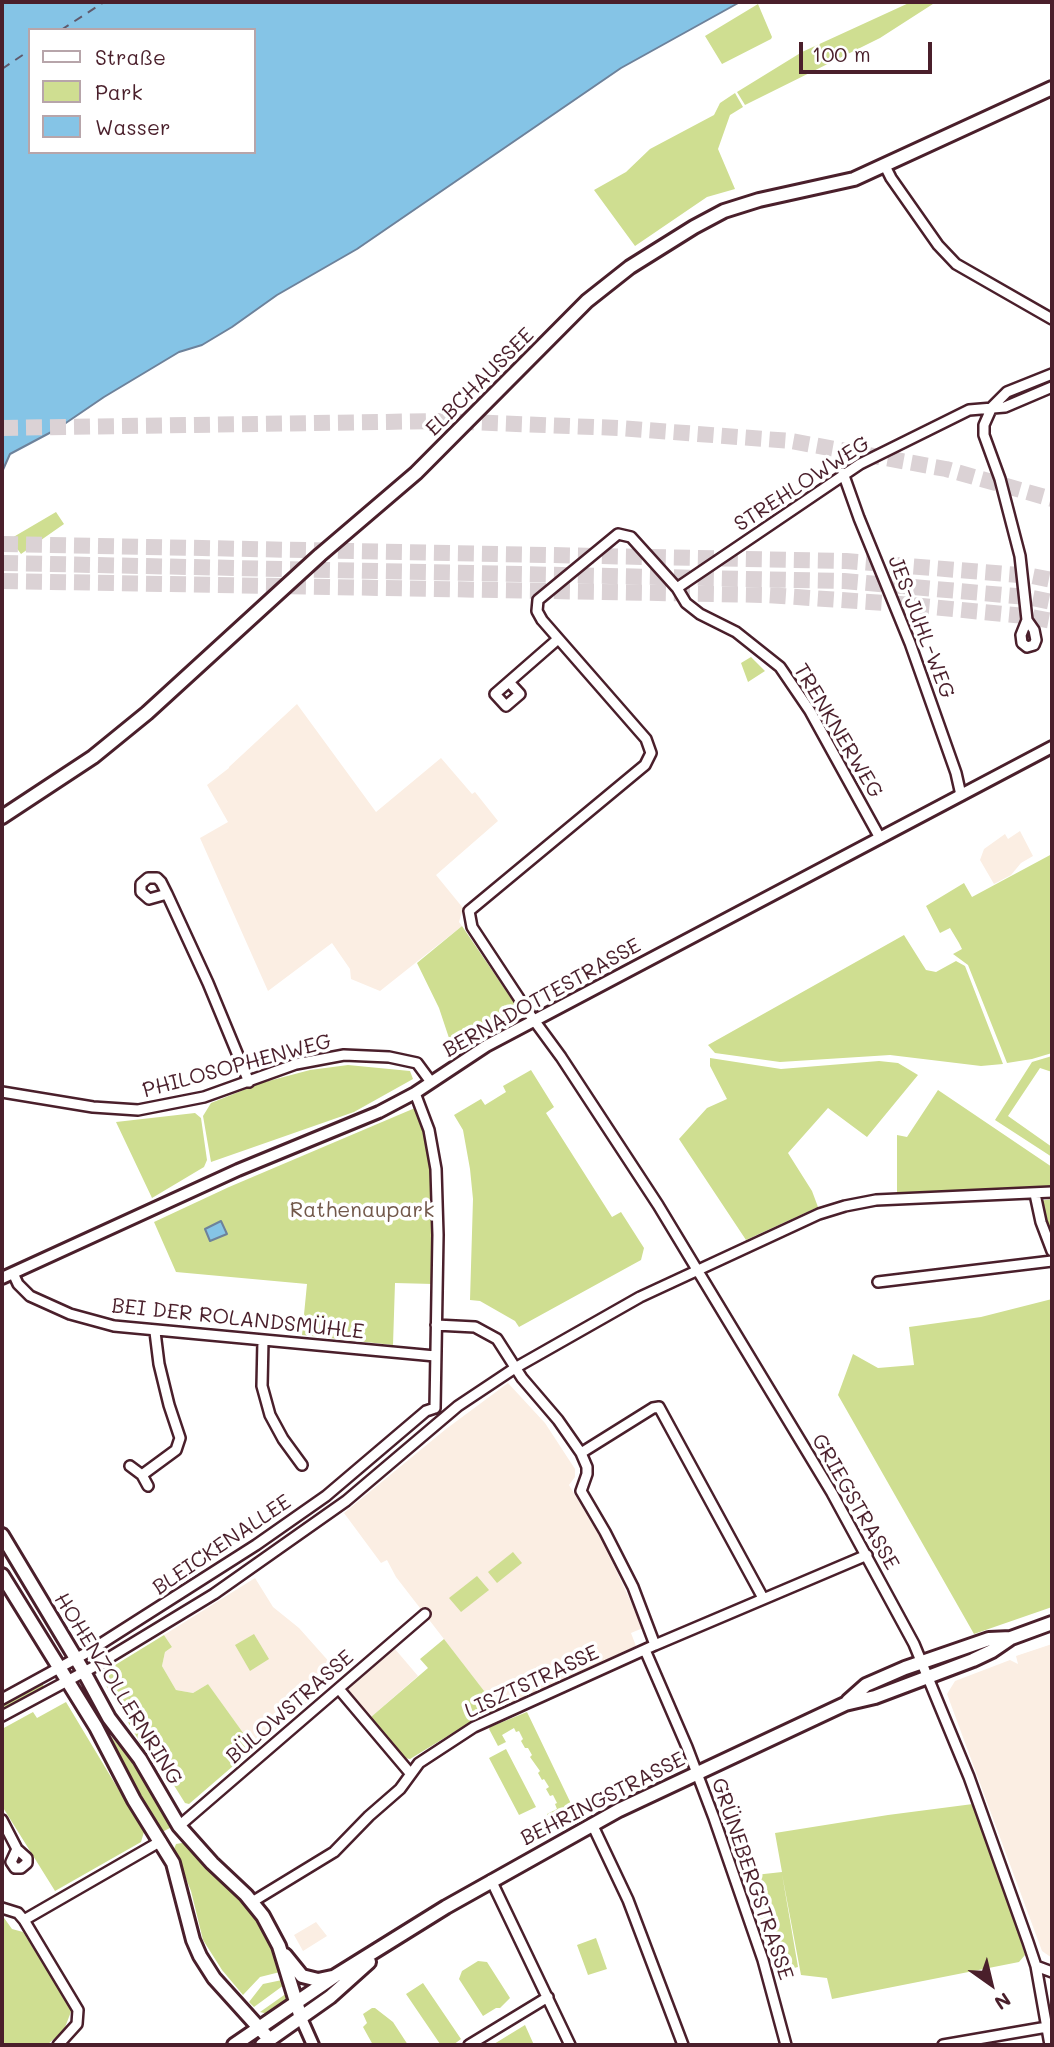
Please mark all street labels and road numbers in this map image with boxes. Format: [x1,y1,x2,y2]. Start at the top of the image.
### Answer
street label: ELBCHAUSSEE [421,323,539,441]
street label: STREHLOWWEG [730,431,874,537]
street label: JES-JUHL-WEG [882,552,960,702]
street label: TRENKNERWEG [788,659,888,803]
street label: BERNADOTTESTRASSE [439,933,645,1063]
street label: PHILOSOPHENWEG [140,1029,334,1103]
street label: BEI DER ROLANDSMÜHLE [110,1293,366,1345]
street label: GRIEGSTRASSE [806,1429,904,1575]
street label: BLEICKENALLEE [148,1489,296,1601]
street label: HOHENZOLLERNRING [49,1588,187,1790]
street label: LISZTSTRASSE [461,1640,603,1724]
street label: BÜLOWSTRASSE [221,1645,359,1769]
street label: BEHRINGSTRASSE [517,1747,689,1851]
street label: GRÜNEBERGSTRASSE [706,1775,798,1983]

